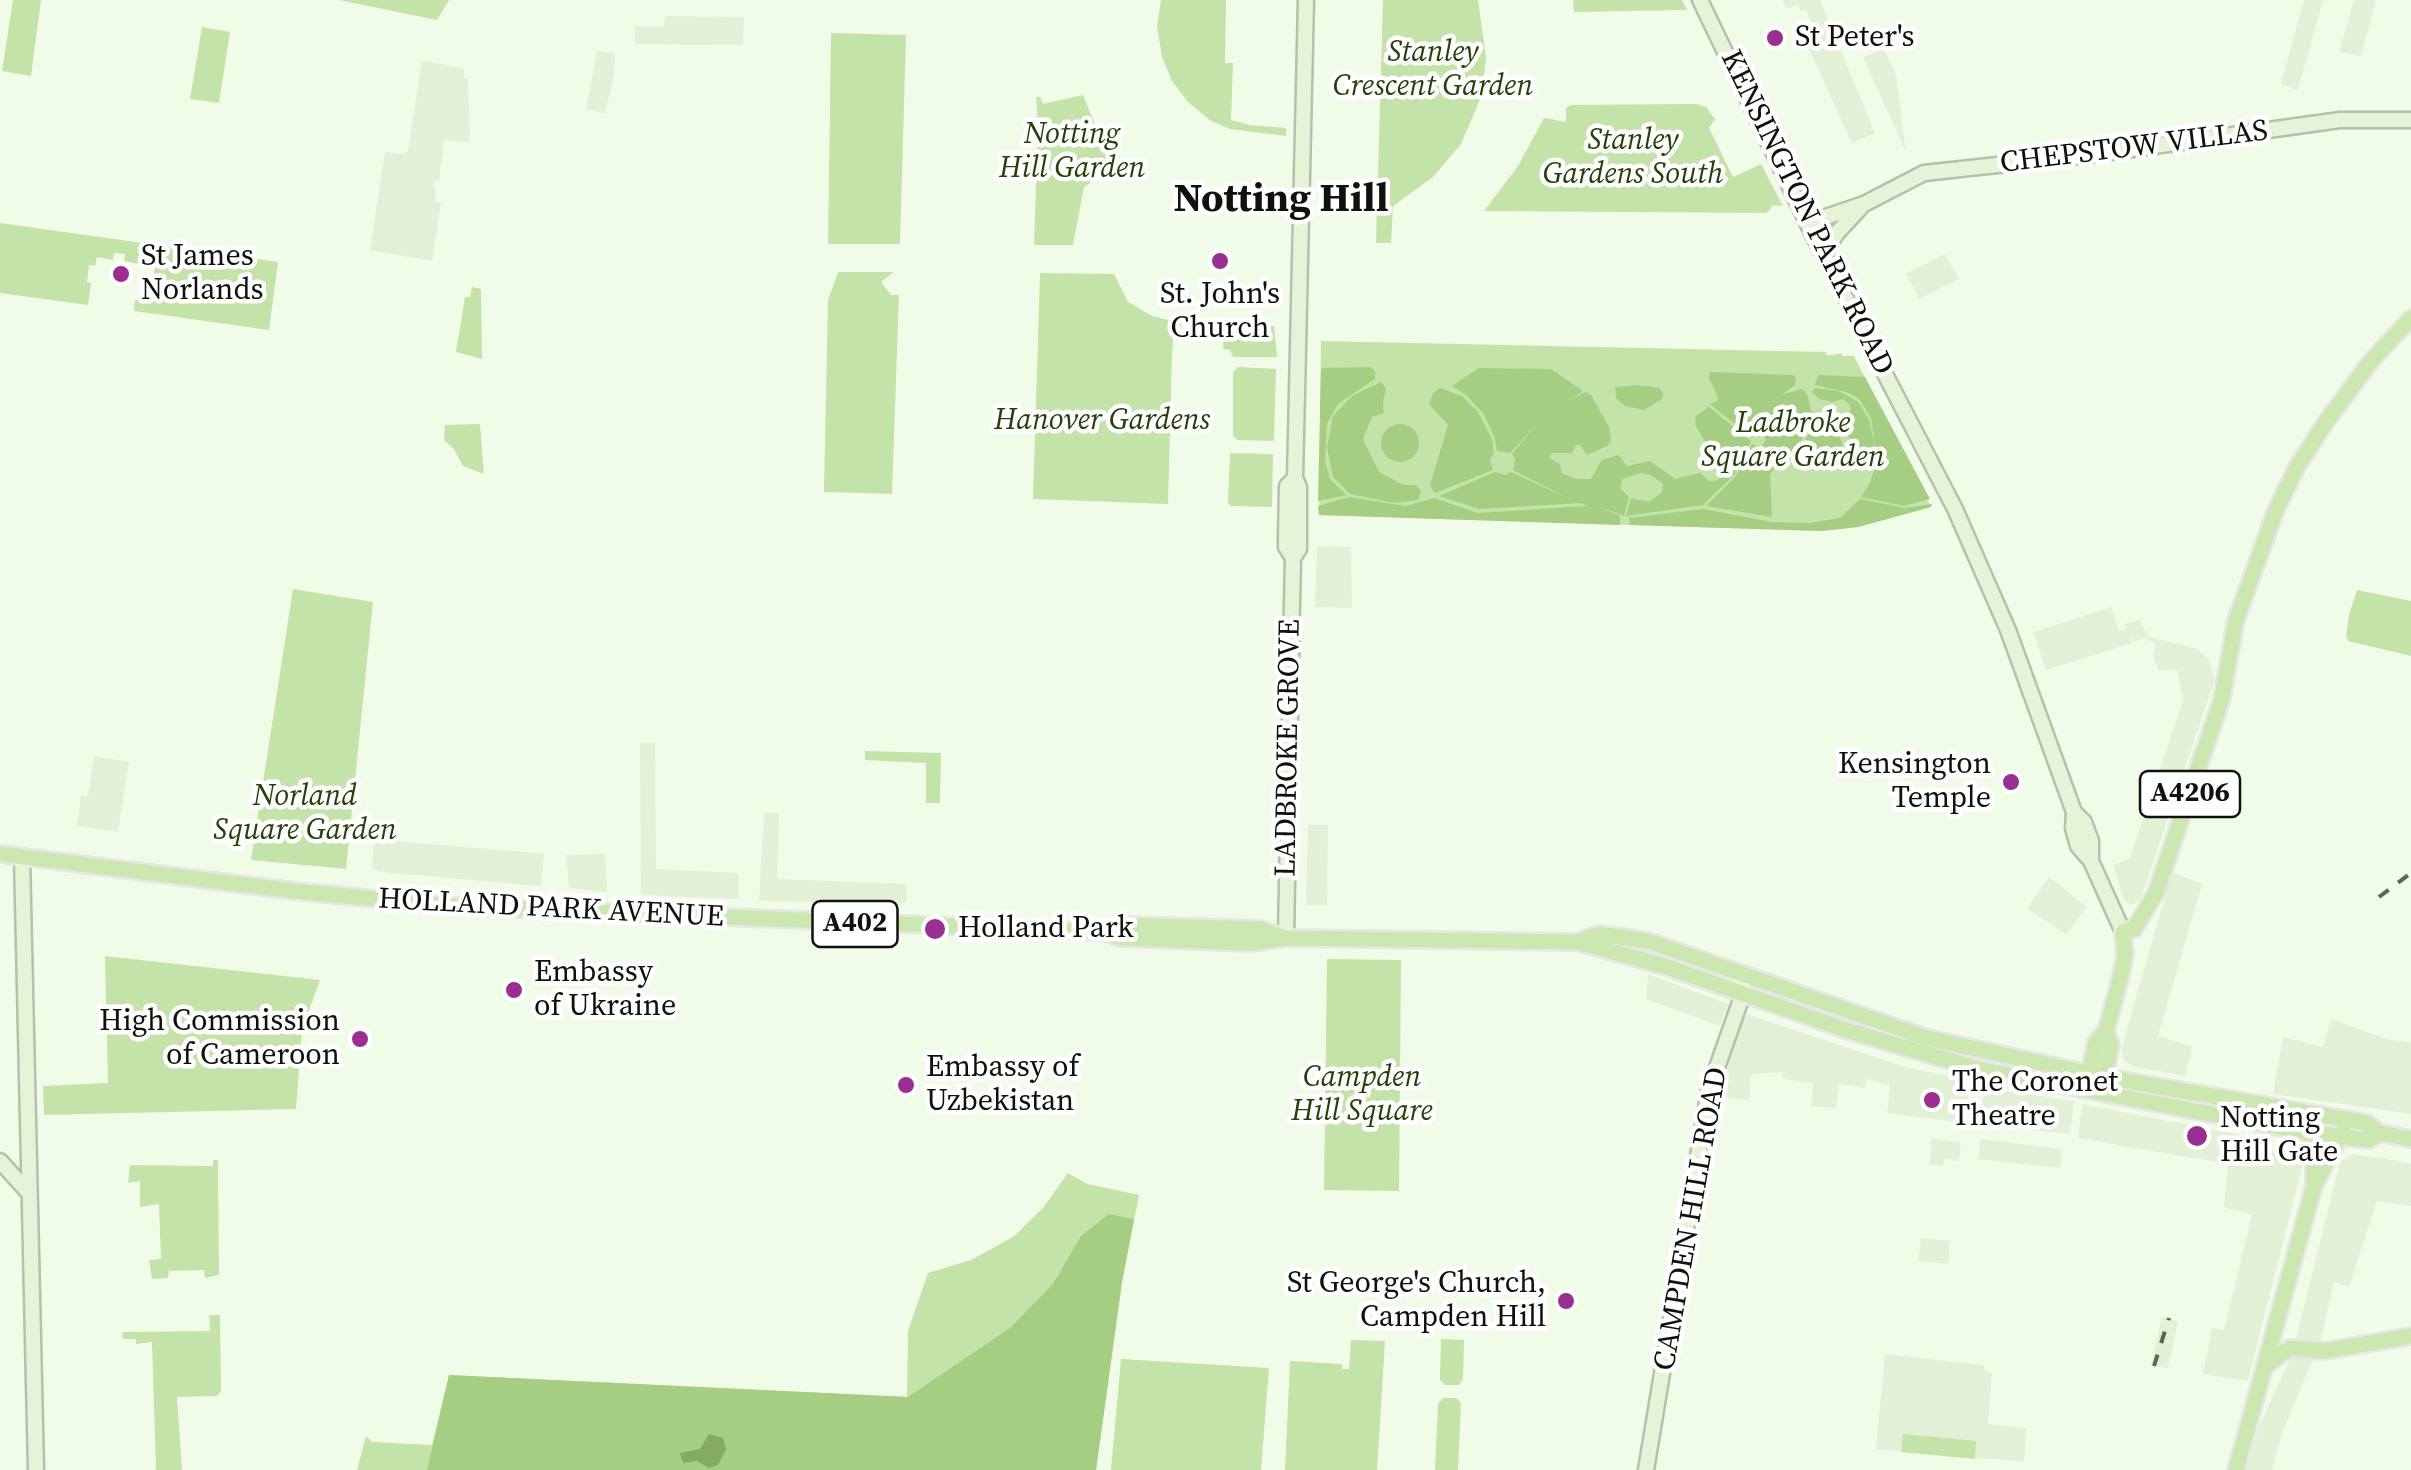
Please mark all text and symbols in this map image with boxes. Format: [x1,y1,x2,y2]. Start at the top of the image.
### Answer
place label: St Peter's [1795,20,1914,56]
marker: St Peter's [1764,27,1786,49]
park label: Stanley Crescent Garden [1333,35,1533,106]
street label: KENSINGTON PARK ROAD [1712,45,1900,381]
street label: CHEPSTOW VILLAS [1998,114,2270,182]
park label: Notting Hill Garden [999,117,1145,188]
park label: Stanley Gardens South [1543,123,1723,194]
district label: Notting Hill [1173,177,1389,225]
place label: St James Norlands [141,239,263,310]
marker: St. John's Church [1209,250,1231,272]
marker: St James Norlands [110,263,132,285]
place label: St. John's Church [1160,277,1280,348]
park label: Hanover Gardens [994,403,1210,439]
park label: Ladbroke Square Garden [1701,406,1885,476]
street label: LADBROKE GROVE [1269,619,1309,877]
place label: Kensington Temple [1838,747,1991,818]
marker: Kensington Temple [2000,771,2022,793]
road number: A4206 [2140,771,2240,817]
park label: Norland Square Garden [213,779,397,850]
street label: HOLLAND PARK AVENUE [377,882,725,936]
road number: A402 [812,901,898,947]
place label: Holland Park [958,911,1134,947]
marker: Holland Park [922,916,948,942]
place label: Embassy of Ukraine [534,955,676,1026]
marker: Embassy of Ukraine [503,979,525,1001]
place label: High Commission of Cameroon [99,1004,340,1074]
marker: High Commission of Cameroon [349,1028,371,1050]
place label: Embassy of Uzbekistan [926,1050,1079,1120]
park label: Campden Hill Square [1291,1060,1433,1130]
street label: CAMPDEN HILL ROAD [1648,1065,1736,1373]
place label: The Coronet Theatre [1952,1065,2118,1136]
marker: Embassy of Uzbekistan [895,1074,917,1096]
marker: The Coronet Theatre [1921,1089,1943,1111]
place label: Notting Hill Gate [2220,1101,2338,1172]
marker: Notting Hill Gate [2184,1123,2210,1149]
place label: St George's Church, Campden Hill [1287,1266,1546,1336]
marker: St George's Church, Campden Hill [1555,1290,1577,1312]

